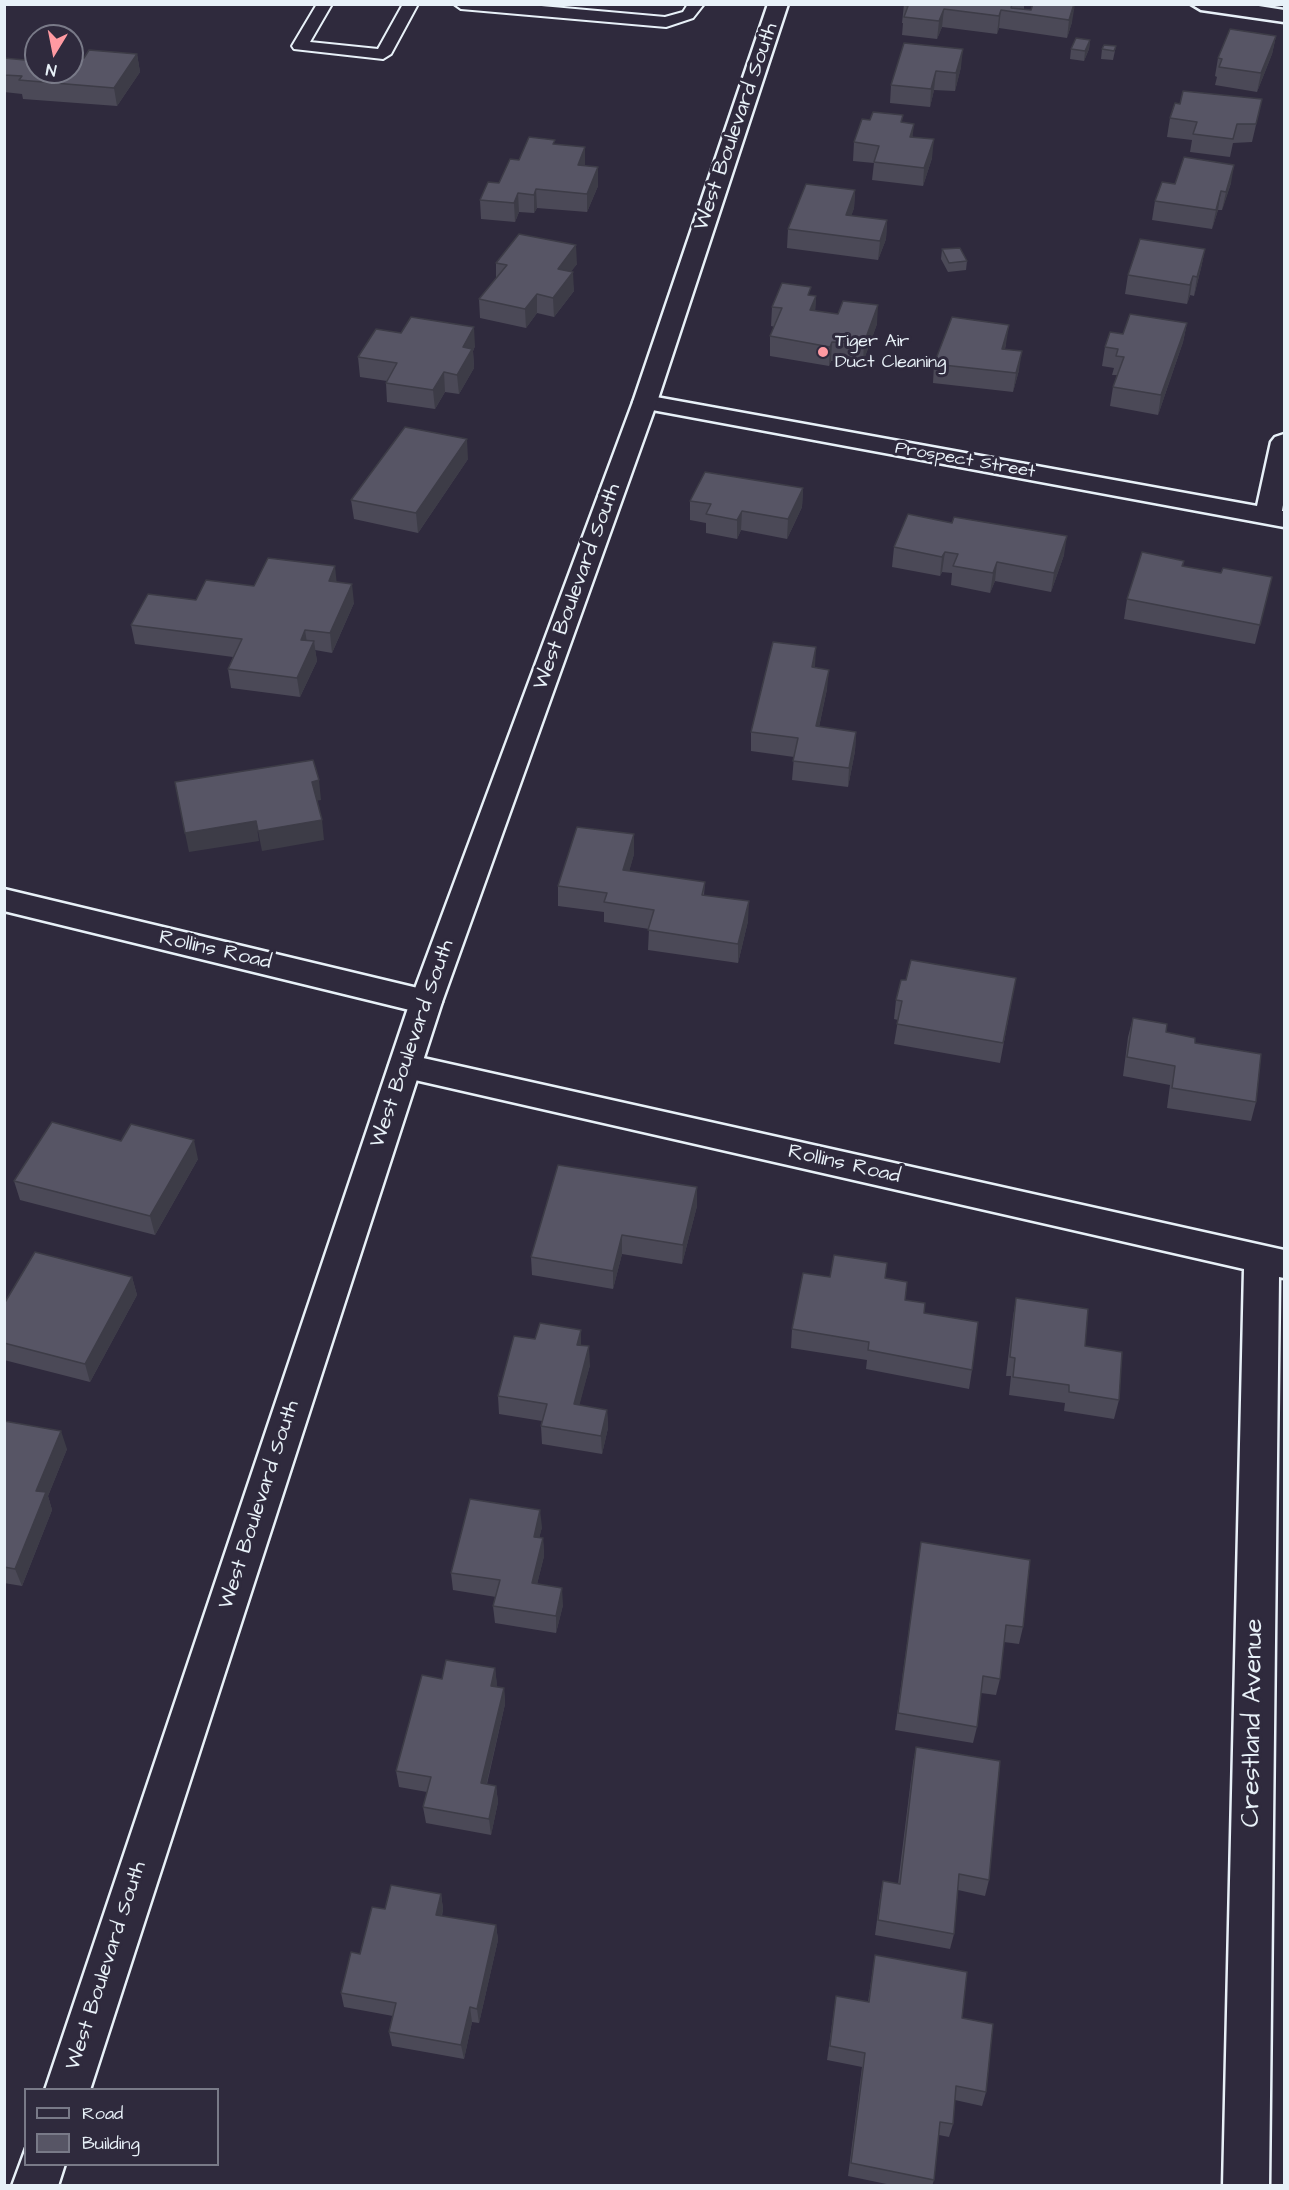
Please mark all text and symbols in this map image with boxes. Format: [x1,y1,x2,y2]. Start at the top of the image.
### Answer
street label: West Boulevard South [690,20,784,234]
north arrow [24,24,84,84]
text: N [44,58,58,81]
place label: Tiger Air Duct Cleaning [835,331,946,374]
marker: Tiger Air Duct Cleaning [816,345,830,359]
street label: Prospect Street [893,438,1037,484]
street label: West Boulevard South [529,480,627,694]
street label: Rollins Road [157,926,273,976]
street label: West Boulevard South [366,937,460,1151]
street label: Rollins Road [786,1140,902,1190]
street label: West Boulevard South [214,1398,306,1612]
street label: Crestland Avenue [1237,1618,1271,1828]
street label: West Boulevard South [61,1859,153,2073]
legend [24,2088,219,2166]
text: Road [82,2101,123,2126]
text: Building [82,2131,140,2156]

